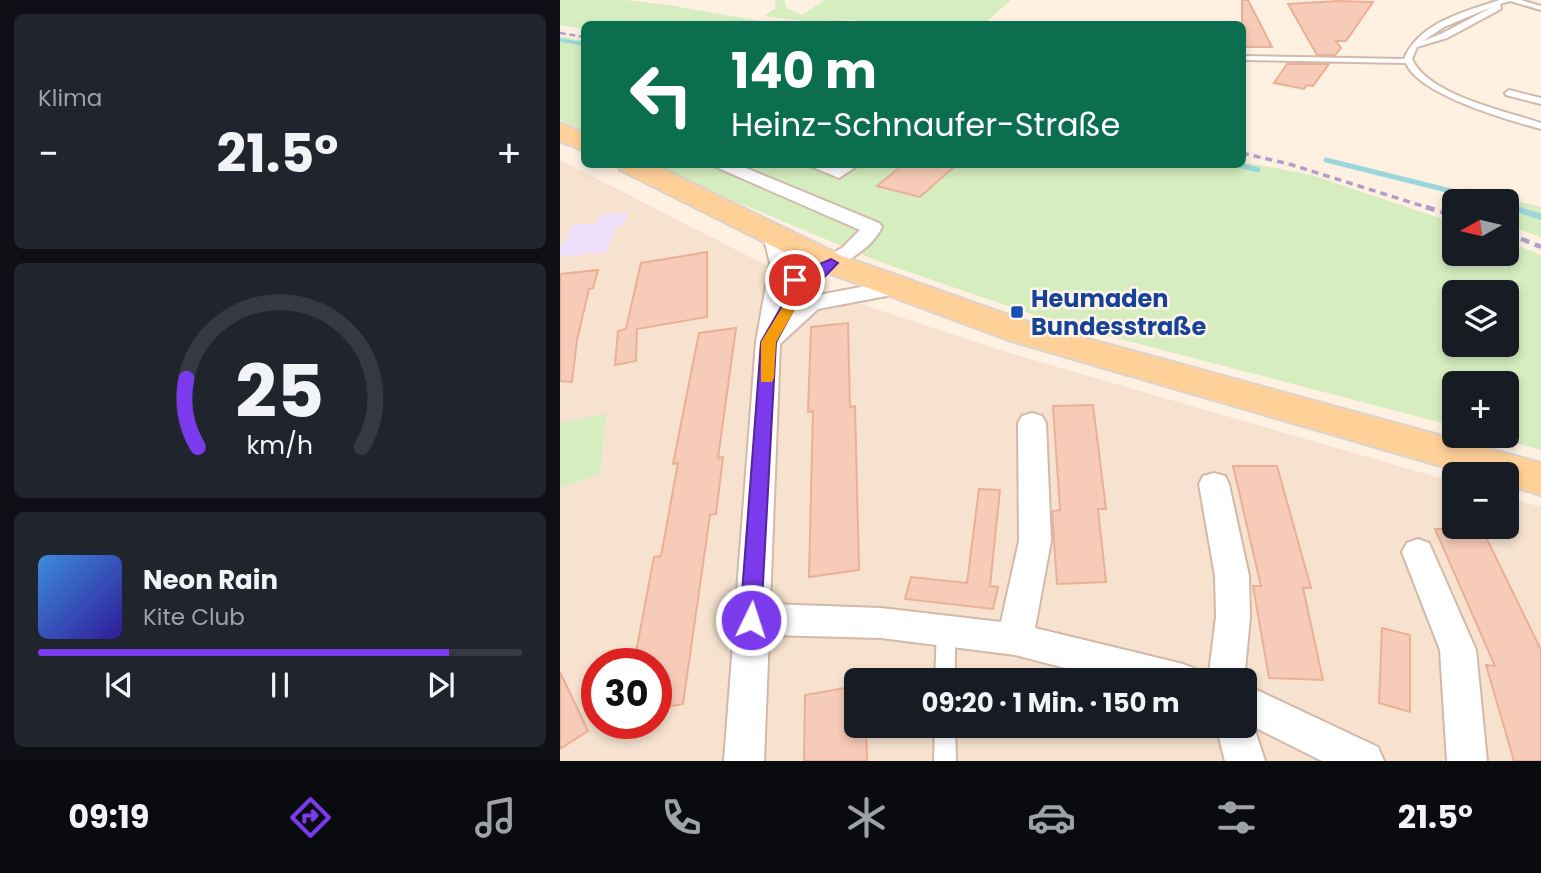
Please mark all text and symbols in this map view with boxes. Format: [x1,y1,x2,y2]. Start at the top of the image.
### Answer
text: 140 m [731,37,877,105]
icon: left [616,49,707,140]
text: Klima [38,82,102,114]
text: Heinz-Schnaufer-Straße [731,102,1120,147]
text: 21.5° [217,117,338,190]
text: − [38,127,59,180]
text: + [496,127,522,180]
north arrow [1442,189,1519,266]
map controls [1442,189,1519,539]
pin [765,250,825,310]
icon: arrive [776,261,814,299]
button: layers [1442,280,1519,357]
place label: Heumaden Bundesstraße [1031,282,1207,343]
marker: Heumaden Bundesstraße [1009,304,1025,320]
text: 25 [236,341,324,442]
button: + [1442,371,1519,448]
text: km/h [247,427,313,462]
button: − [1442,462,1519,539]
text: Neon Rain [143,562,278,598]
position arrow [714,583,788,657]
text: Kite Club [143,601,245,633]
speed limit sign: 30 [581,648,672,739]
icon: previous [100,666,138,704]
icon: pause [261,666,299,704]
icon: next [422,666,460,704]
text: 09:20 · 1 Min. · 150 m [921,685,1180,721]
icon: directions [286,793,335,842]
icon: music [471,793,520,842]
icon: phone [657,793,706,842]
icon: climate [842,793,891,842]
icon: car [1027,793,1076,842]
icon: filters [1212,793,1261,842]
text: 09:19 [68,794,150,839]
text: 21.5° [1398,794,1473,839]

